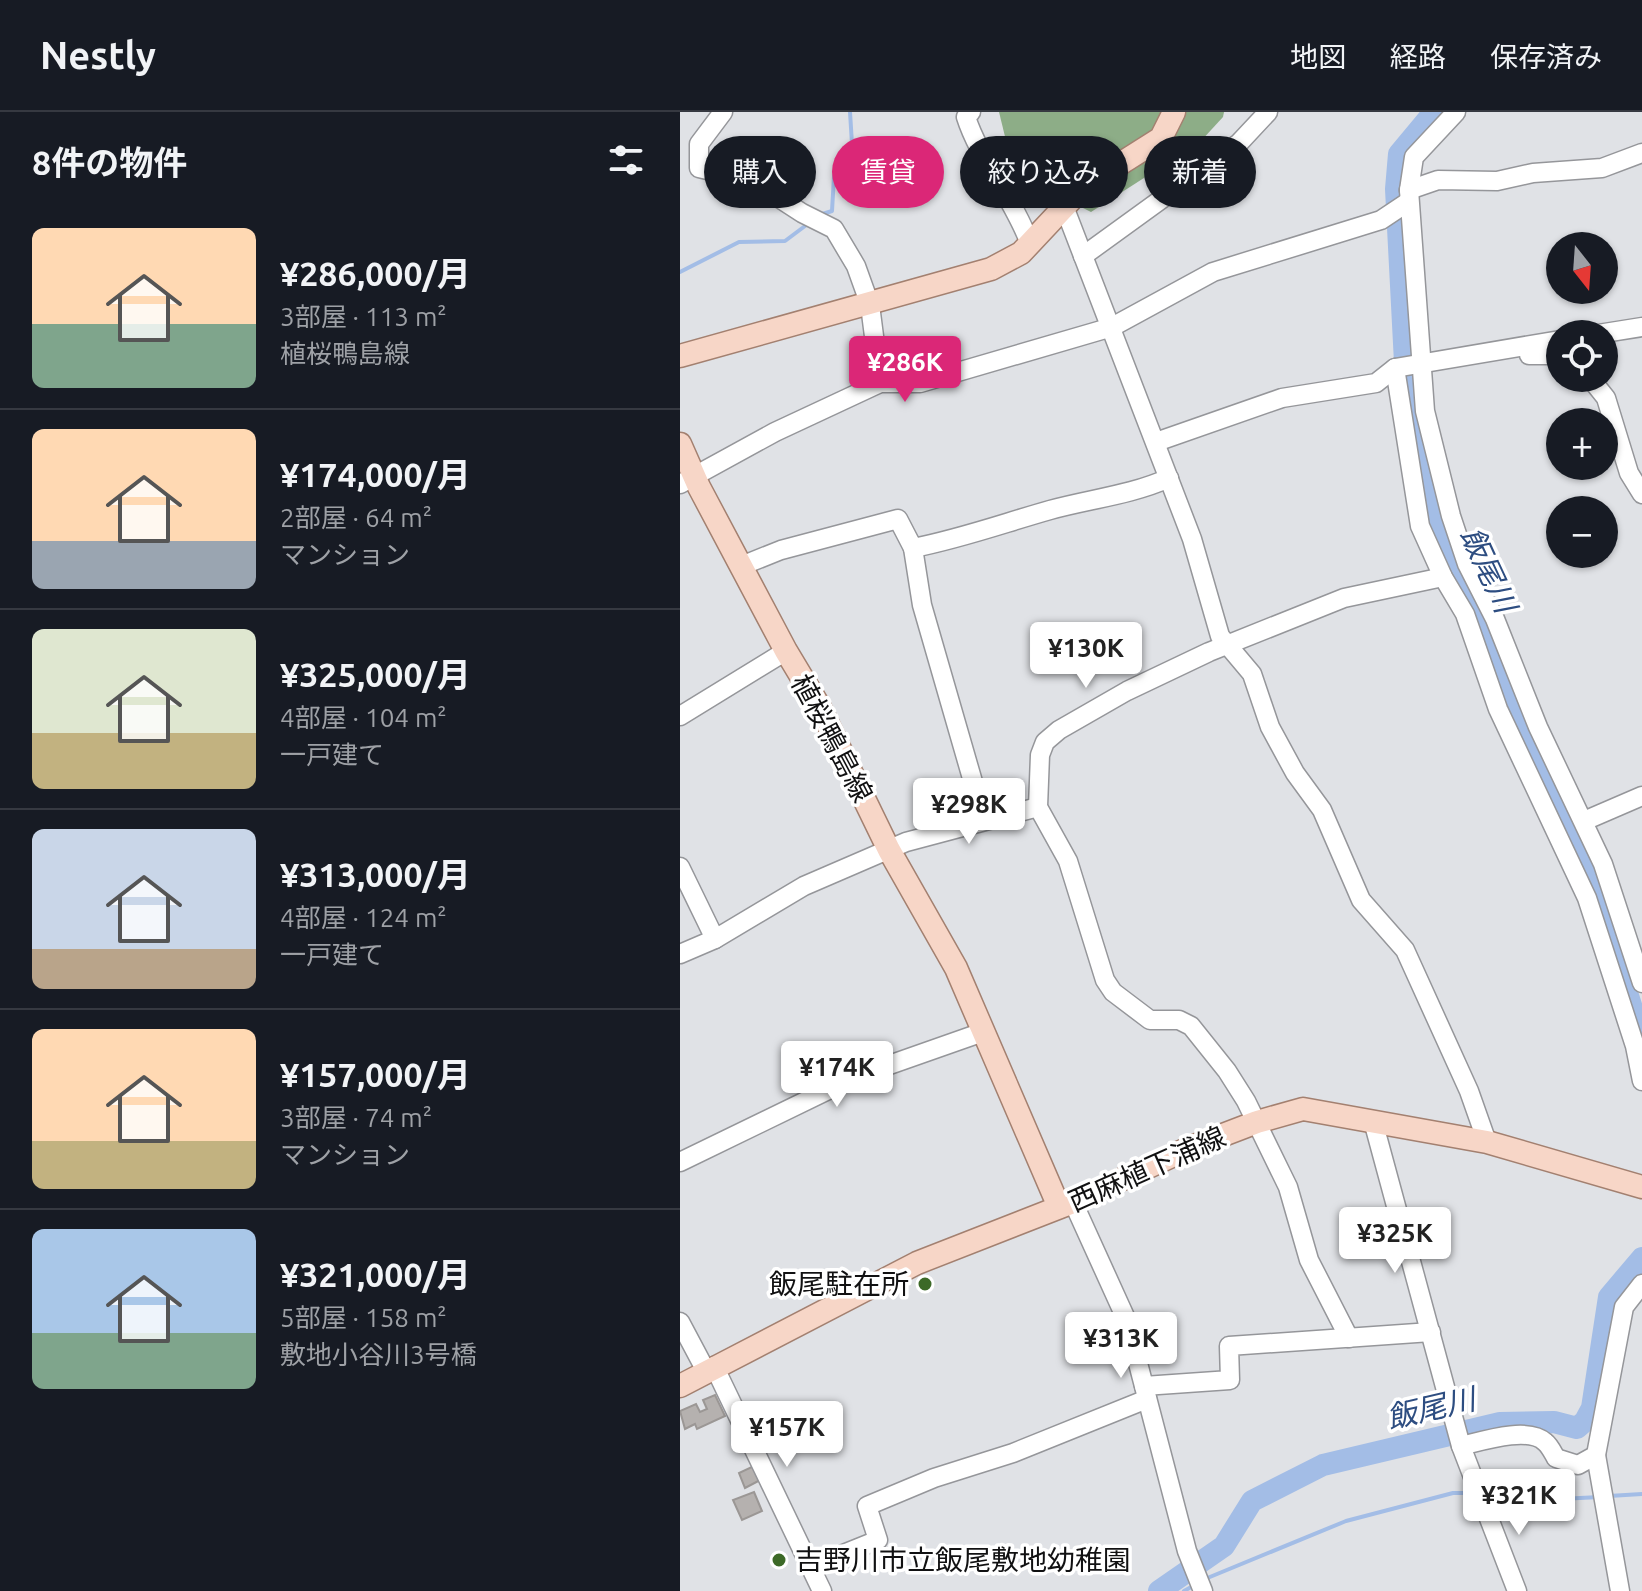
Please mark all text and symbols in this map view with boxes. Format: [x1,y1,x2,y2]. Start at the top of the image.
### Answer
text: Nestly [40,34,156,76]
text: 地図 [1290,41,1346,72]
text: 経路 [1390,41,1446,72]
text: 保存済み [1490,41,1602,72]
chip: 購入 [704,136,816,208]
chip: 賃貸 [832,136,944,208]
chip: 絞り込み [960,136,1128,208]
chip: 新着 [1144,136,1256,208]
icon: filters [604,138,648,182]
text: 8件の物件 [32,143,187,181]
north arrow [1546,232,1618,304]
map controls [1546,232,1618,568]
text: ¥286,000/月 [280,254,471,292]
icon: home [96,260,192,356]
text: 3部屋 · 113 m² [280,302,447,331]
button: locate [1546,320,1618,392]
pin: ¥286K [849,336,961,404]
text: 植桜鴨島線 [280,339,410,368]
text: ¥286K [867,347,943,376]
button: + [1546,408,1618,480]
text: ¥174,000/月 [280,455,471,493]
icon: home [96,461,192,557]
button: − [1546,496,1618,568]
text: 2部屋 · 64 m² [280,503,432,532]
water label: 飯尾川 [1454,522,1525,620]
text: マンション [280,540,410,569]
pin: ¥130K [1030,622,1142,690]
text: ¥130K [1048,633,1124,662]
text: ¥325,000/月 [280,655,471,693]
icon: home [96,661,192,757]
street label: 植桜鴨島線 [786,669,879,807]
text: 4部屋 · 104 m² [280,703,447,732]
text: 一戸建て [280,740,384,769]
pin: ¥298K [913,778,1025,846]
text: ¥298K [931,789,1007,818]
text: ¥313,000/月 [280,855,471,893]
icon: home [96,861,192,957]
text: 4部屋 · 124 m² [280,903,447,932]
text: 一戸建て [280,940,384,969]
pin: ¥174K [781,1041,893,1109]
text: ¥174K [799,1052,875,1081]
text: ¥157,000/月 [280,1055,471,1093]
icon: home [96,1061,192,1157]
text: 3部屋 · 74 m² [280,1103,432,1132]
street label: 西麻植下浦線 [1064,1120,1230,1217]
text: マンション [280,1140,410,1169]
pin: ¥325K [1339,1207,1451,1275]
text: ¥325K [1357,1218,1433,1247]
text: ¥321,000/月 [280,1255,471,1293]
icon: home [96,1261,192,1357]
place label: 飯尾駐在所 [769,1268,909,1299]
marker: 飯尾駐在所 [916,1275,934,1293]
text: 5部屋 · 158 m² [280,1303,447,1332]
pin: ¥313K [1065,1312,1177,1380]
text: ¥313K [1083,1323,1159,1352]
text: 敷地小谷川3号橋 [280,1340,477,1369]
water label: 飯尾川 [1383,1381,1481,1435]
pin: ¥157K [731,1401,843,1469]
text: ¥157K [749,1412,825,1441]
pin: ¥321K [1463,1469,1575,1537]
text: ¥321K [1481,1480,1557,1509]
place label: 吉野川市立飯尾敷地幼稚園 [795,1544,1131,1575]
marker: 吉野川市立飯尾敷地幼稚園 [770,1551,788,1569]

